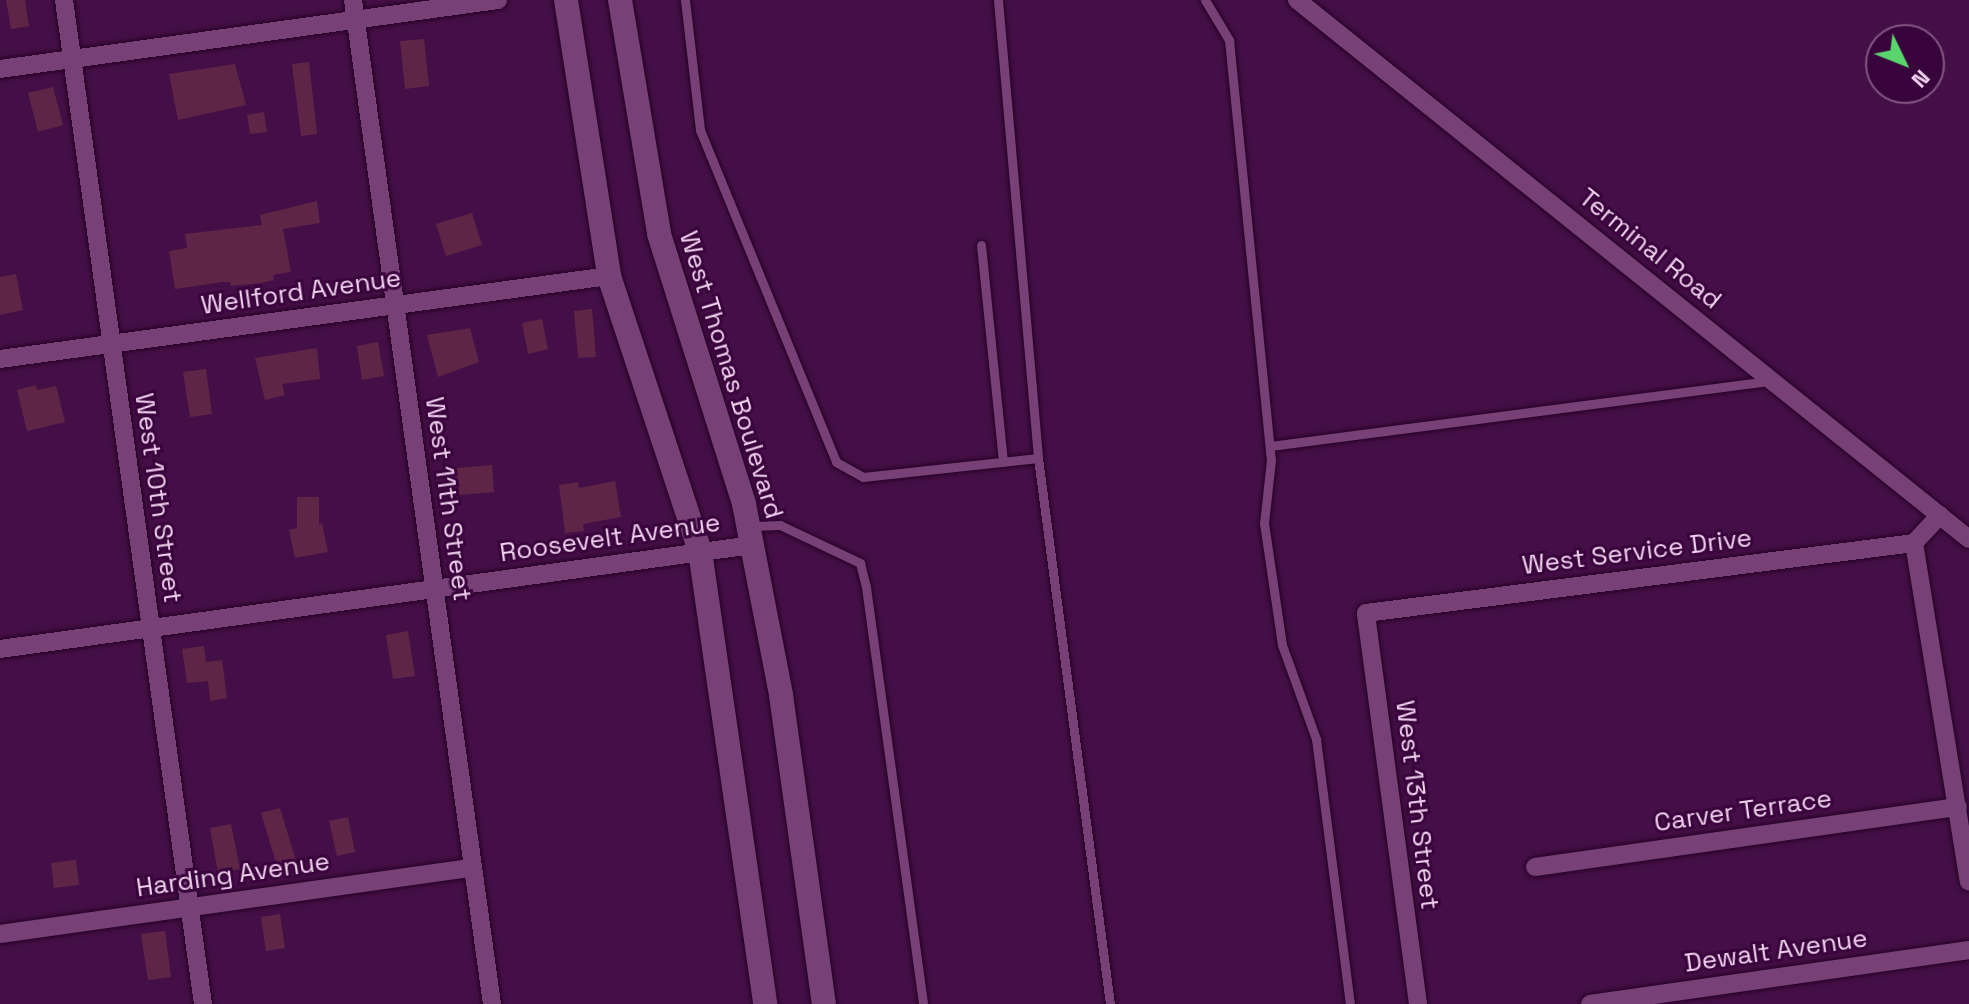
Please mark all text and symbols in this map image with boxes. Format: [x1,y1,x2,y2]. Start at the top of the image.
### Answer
north arrow [1865,24,1945,104]
text: N [1906,64,1936,94]
street label: Terminal Road [1572,182,1728,316]
street label: West Thomas Boulevard [672,227,790,523]
street label: Wellford Avenue [199,262,403,322]
street label: West 10th Street [128,391,188,605]
street label: West 11th Street [418,395,478,603]
street label: Roosevelt Avenue [498,507,722,569]
street label: West Service Drive [1520,522,1754,582]
street label: West 13th Street [1389,699,1445,911]
street label: Carver Terrace [1652,783,1834,839]
street label: Harding Avenue [134,846,332,904]
street label: Dewalt Avenue [1682,923,1870,979]

